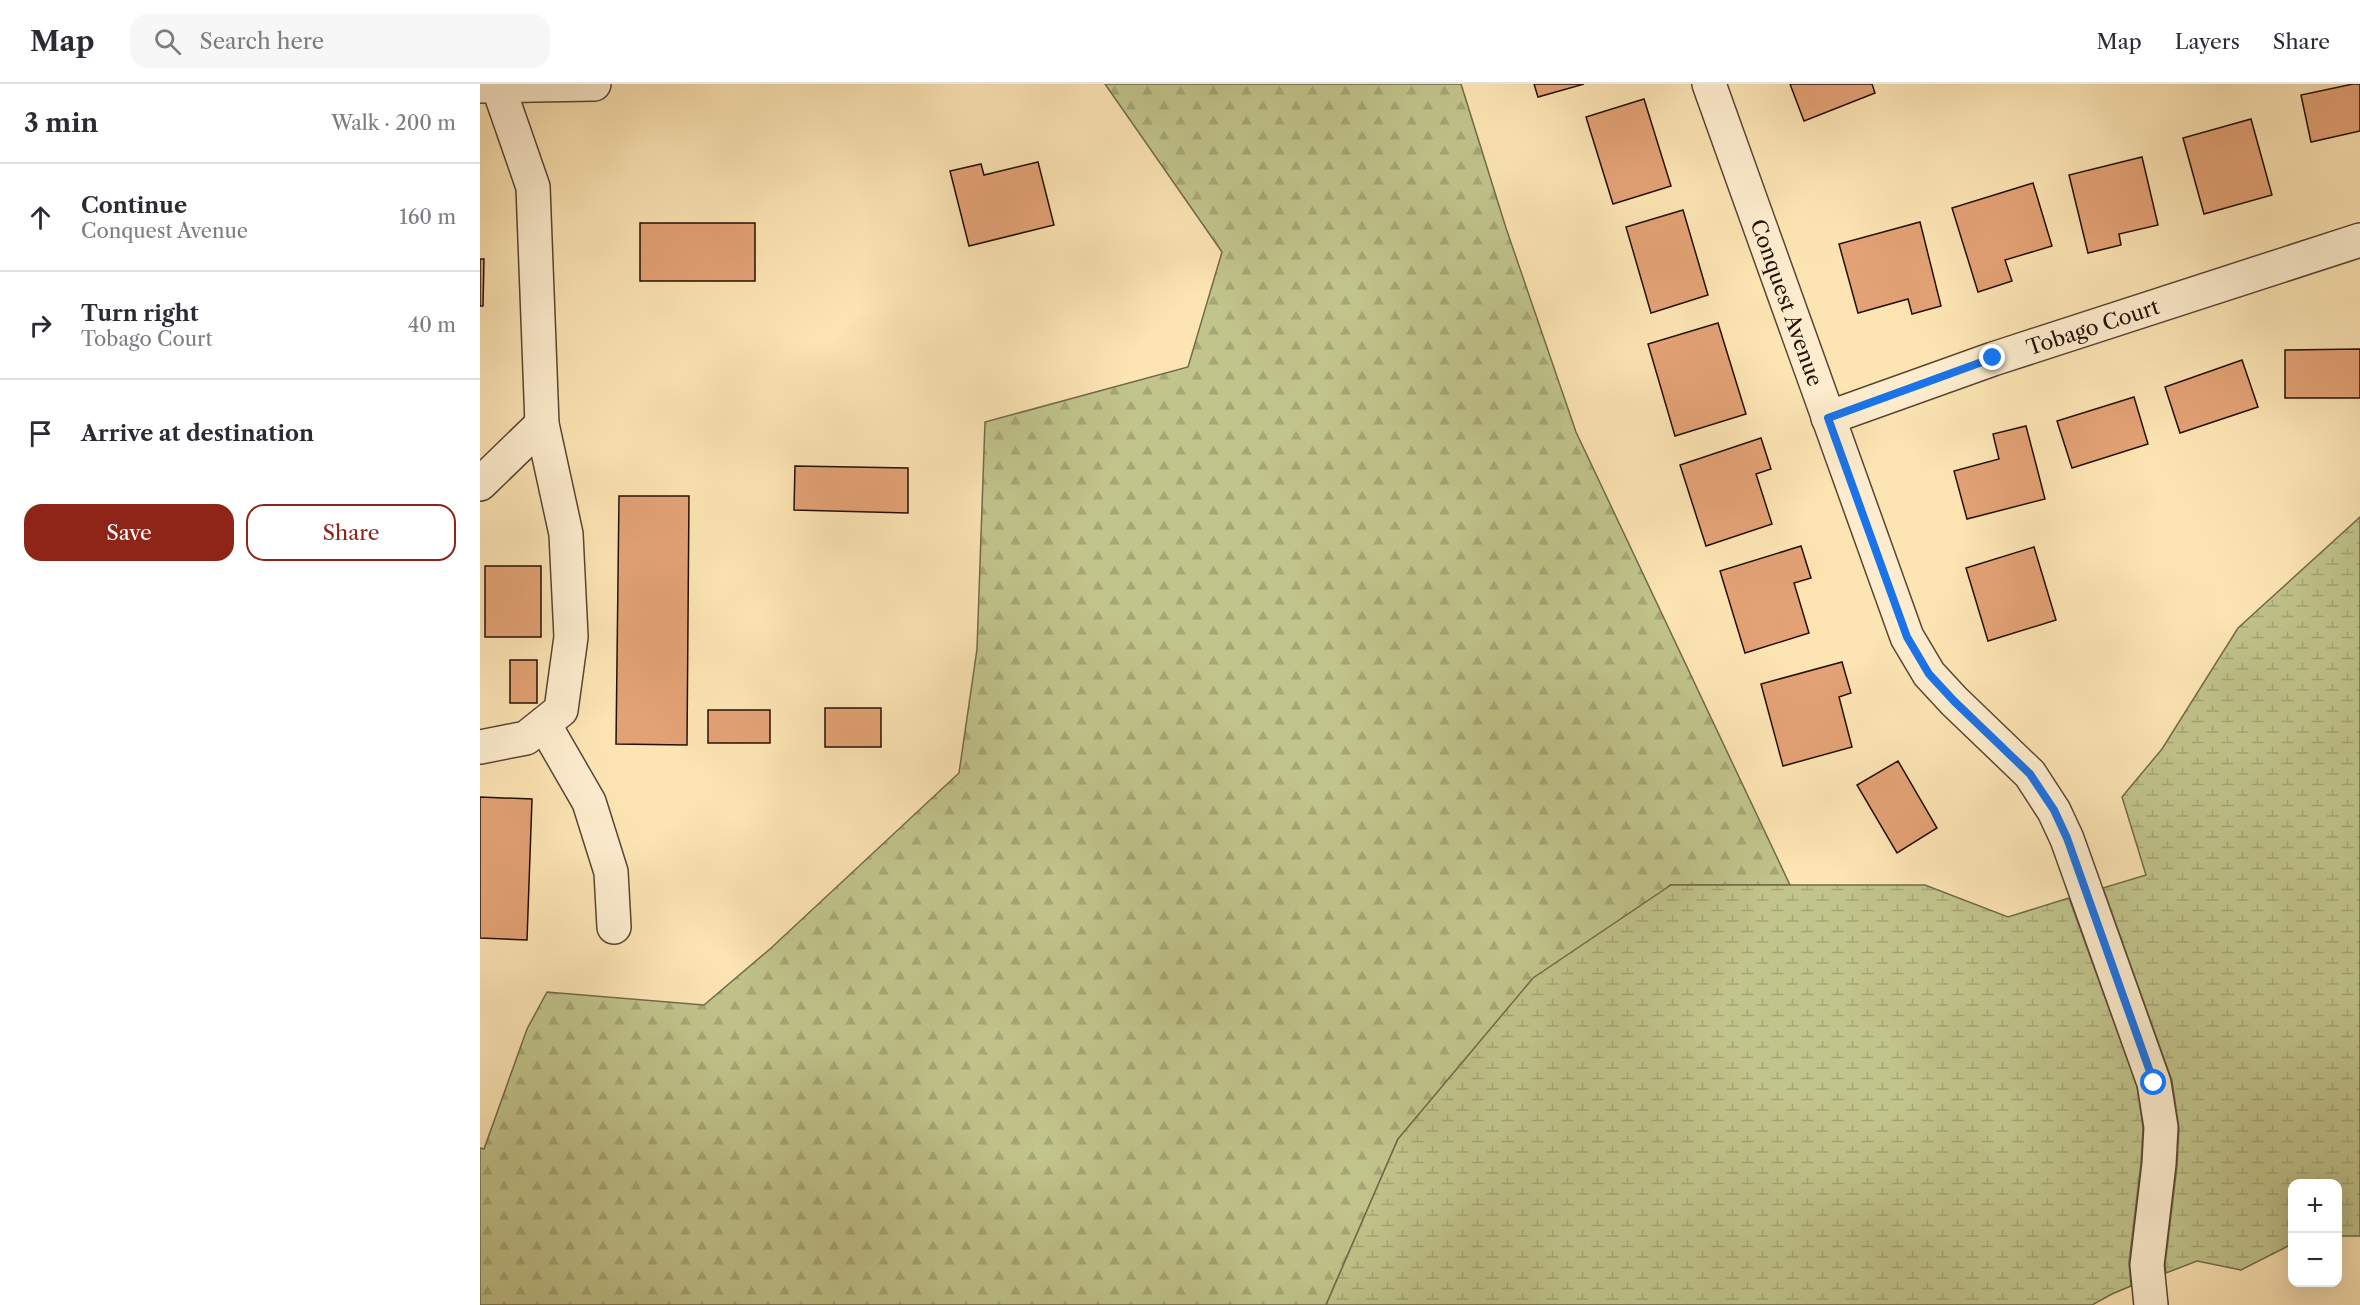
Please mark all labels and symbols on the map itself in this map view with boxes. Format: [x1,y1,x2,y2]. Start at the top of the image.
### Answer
street label: Conquest Avenue [1746,216,1829,389]
street label: Tobago Court [2023,293,2163,360]
route end [1979,344,2005,370]
route start [2140,1069,2166,1095]

